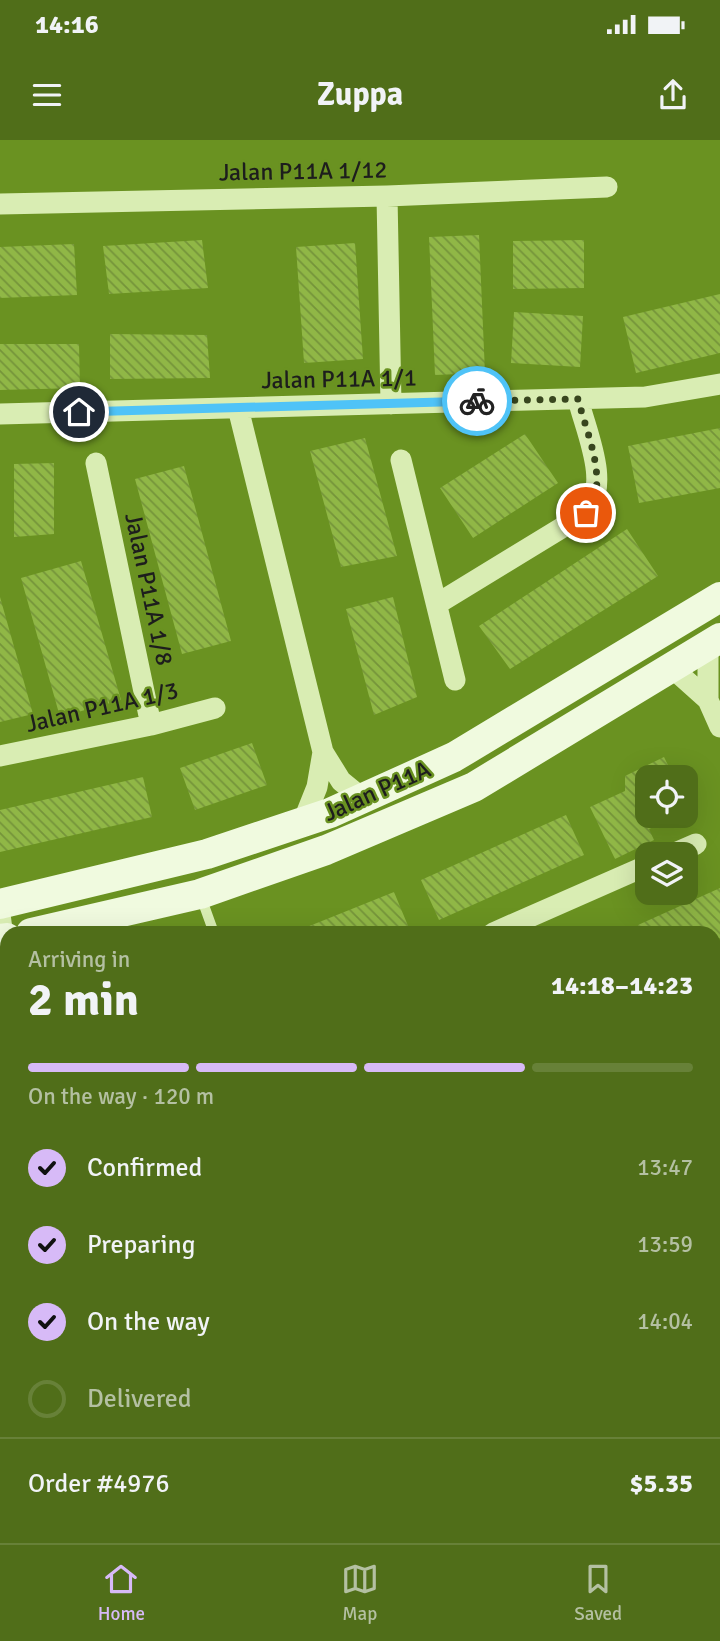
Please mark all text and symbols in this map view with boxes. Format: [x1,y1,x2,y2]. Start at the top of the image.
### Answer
text: 14:16 [35,9,99,41]
text: Zuppa [317,75,403,114]
icon: menu [28,76,66,114]
icon: share [654,76,692,114]
street label: Jalan P11A 1/12 [219,155,387,187]
street label: Jalan P11A 1/1 [261,363,417,395]
courier [442,366,512,436]
pin [49,382,109,442]
icon: bike [458,382,496,420]
icon: home [60,393,98,431]
pin [556,483,616,543]
icon: bag [567,494,605,532]
street label: Jalan P11A 1/8 [118,510,180,668]
street label: Jalan P11A 1/3 [23,675,181,739]
street label: Jalan P11A [319,754,436,828]
map controls [635,765,698,905]
button: locate [635,765,698,828]
button: layers [635,842,698,905]
text: Arriving in [28,945,130,974]
text: 14:18–14:23 [551,970,693,1002]
text: 2 min [28,972,139,1028]
text: On the way · 120 m [28,1082,214,1111]
icon: check [28,1149,66,1187]
text: Confirmed [87,1152,202,1184]
text: 13:47 [637,1153,693,1182]
icon: check [28,1226,66,1264]
text: Preparing [87,1229,195,1261]
text: 13:59 [637,1230,693,1259]
icon: check [28,1303,66,1341]
text: On the way [87,1306,210,1338]
text: 14:04 [637,1307,693,1336]
text: Delivered [87,1383,192,1415]
text: Order #4976 [28,1468,169,1500]
text: $5.35 [629,1468,693,1500]
tab: Home [98,1560,145,1626]
tab: Map [341,1560,379,1626]
tab: Saved [574,1560,622,1626]

